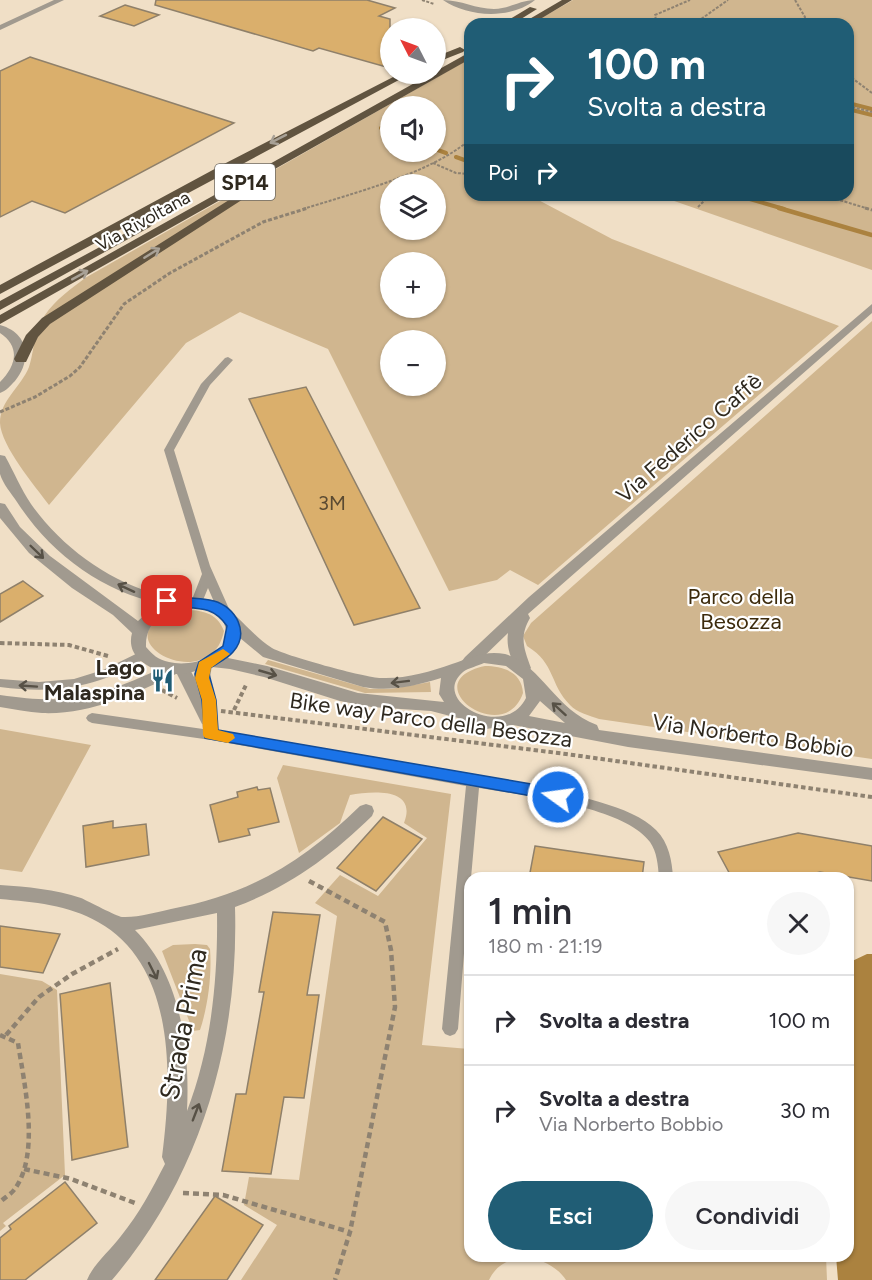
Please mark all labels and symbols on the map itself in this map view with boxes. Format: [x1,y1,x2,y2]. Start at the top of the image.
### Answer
north arrow [380,18,446,84]
one-way arrow [270,134,288,145]
road number: SP14 [215,164,275,200]
street label: Via Rivoltana [92,186,194,256]
one-way arrow [144,247,161,260]
one-way arrow [71,269,88,281]
street label: Via Federico Caffè [611,368,767,508]
house number: 3M [318,491,346,515]
one-way arrow [30,544,45,559]
pin [141,575,192,626]
one-way arrow [117,582,135,594]
park label: Parco della Besozza [687,583,795,635]
place label: Lago Malaspina [44,654,145,706]
restaurant icon: Lago Malaspina [150,667,176,693]
one-way arrow [258,668,277,679]
one-way arrow [391,677,411,688]
one-way arrow [19,680,38,691]
street label: Bike way Parco della Besozza [288,687,574,753]
one-way arrow [552,702,567,716]
street label: Via Norberto Bobbio [651,709,855,763]
position arrow [526,765,590,829]
street label: Strada Prima [152,945,214,1103]
one-way arrow [147,962,159,980]
one-way arrow [191,1103,202,1122]

